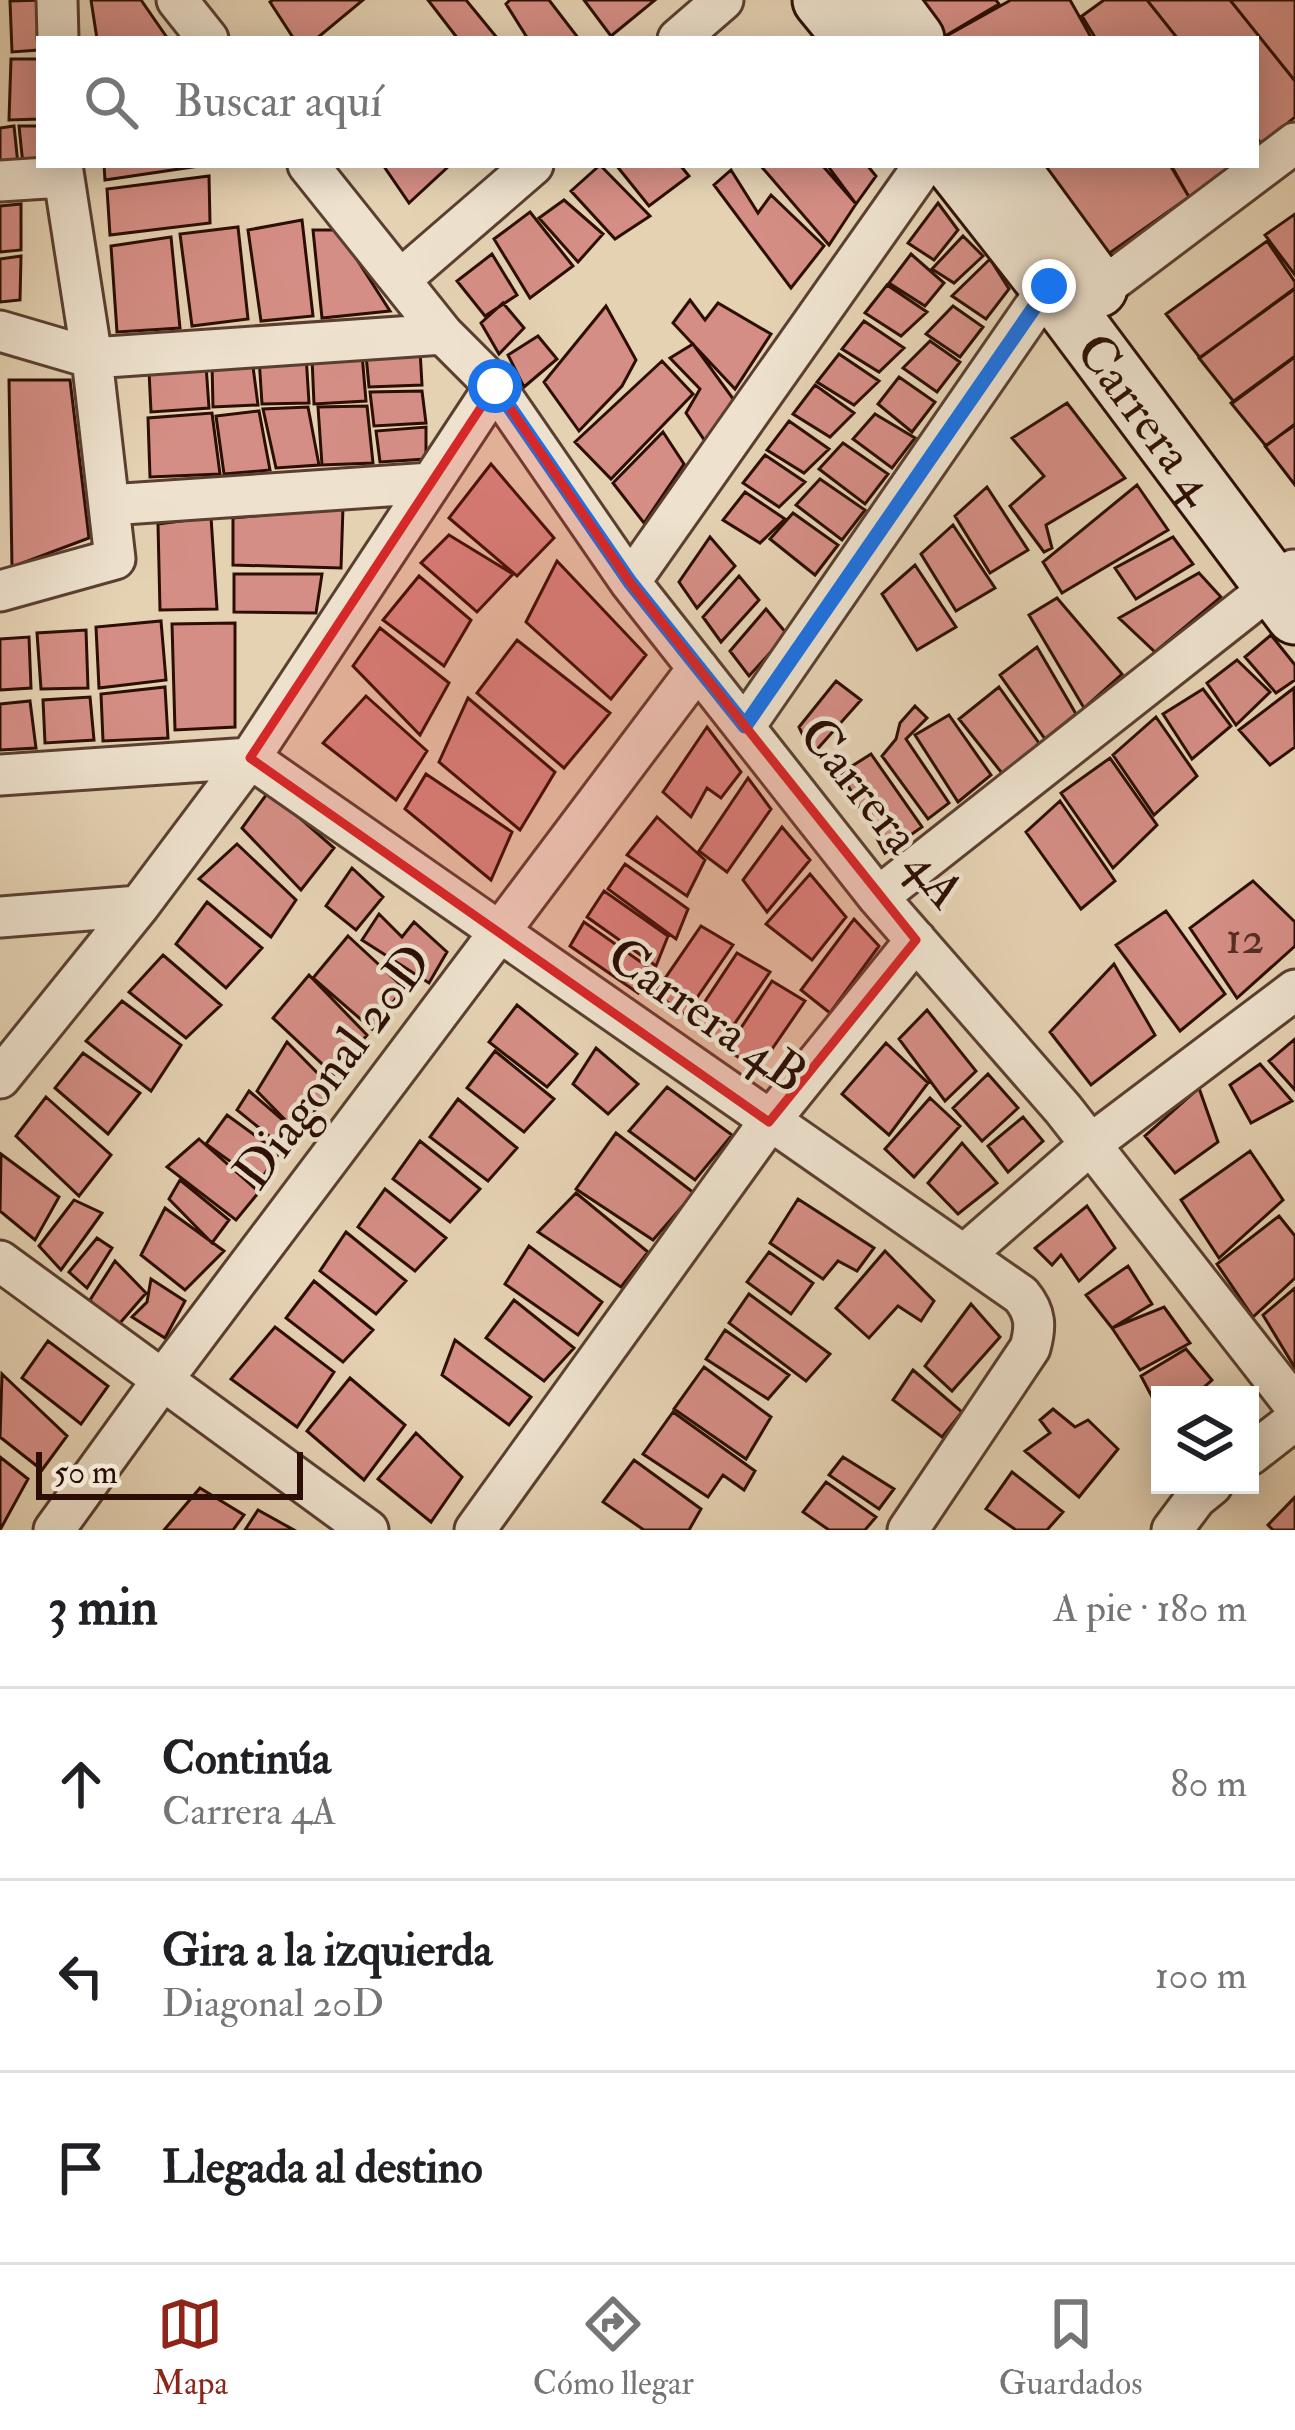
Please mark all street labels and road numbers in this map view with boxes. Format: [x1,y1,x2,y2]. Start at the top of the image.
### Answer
street label: Carrera 4 [1062,321,1231,518]
street label: Carrera 4A [785,705,978,922]
street label: Carrera 4B [595,924,819,1107]
street label: Diagonal 20D [221,932,447,1202]

